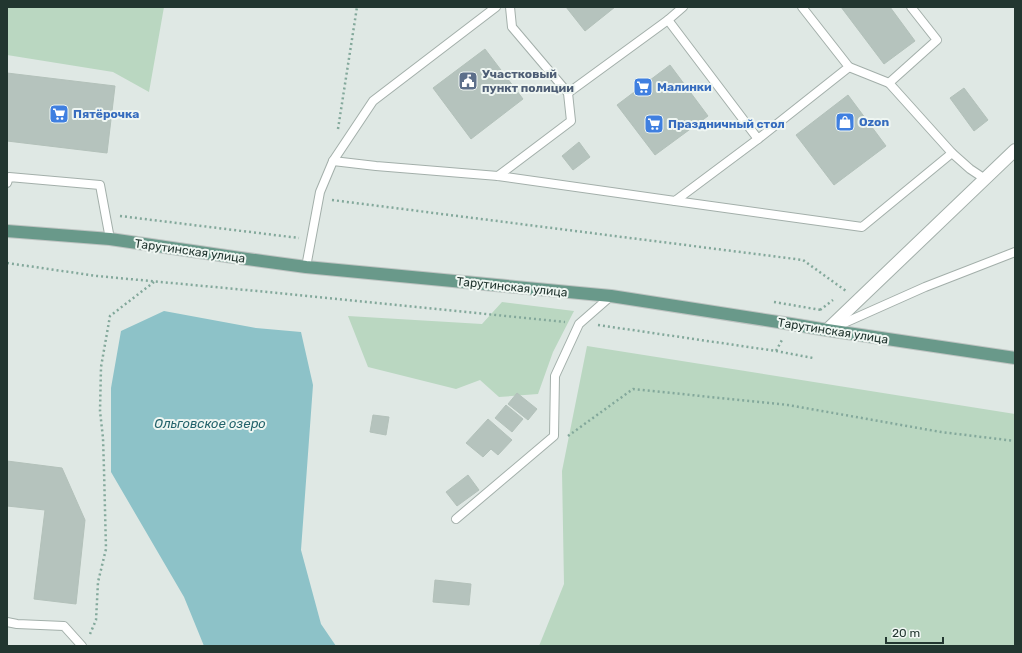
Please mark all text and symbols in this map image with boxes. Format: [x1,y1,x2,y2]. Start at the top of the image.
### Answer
place label: Участковый пункт полиции [482,67,574,95]
public building icon: Участковый пункт полиции [457,70,479,92]
supermarket icon: Малинки [632,76,654,98]
place label: Малинки [657,80,712,94]
supermarket icon: Пятёрочка [48,103,70,125]
place label: Пятёрочка [73,107,139,121]
shop icon: Ozon [834,111,856,133]
supermarket icon: Праздничный стол [643,113,665,135]
place label: Ozon [859,115,889,129]
place label: Праздничный стол [668,117,785,131]
street label: Тарутинская улица [134,236,246,266]
street label: Тарутинская улица [456,274,568,300]
street label: Тарутинская улица [777,315,889,347]
water label: Ольговское озеро [154,416,266,431]
scale bar [886,619,943,645]
text: 20 m [892,626,920,640]

